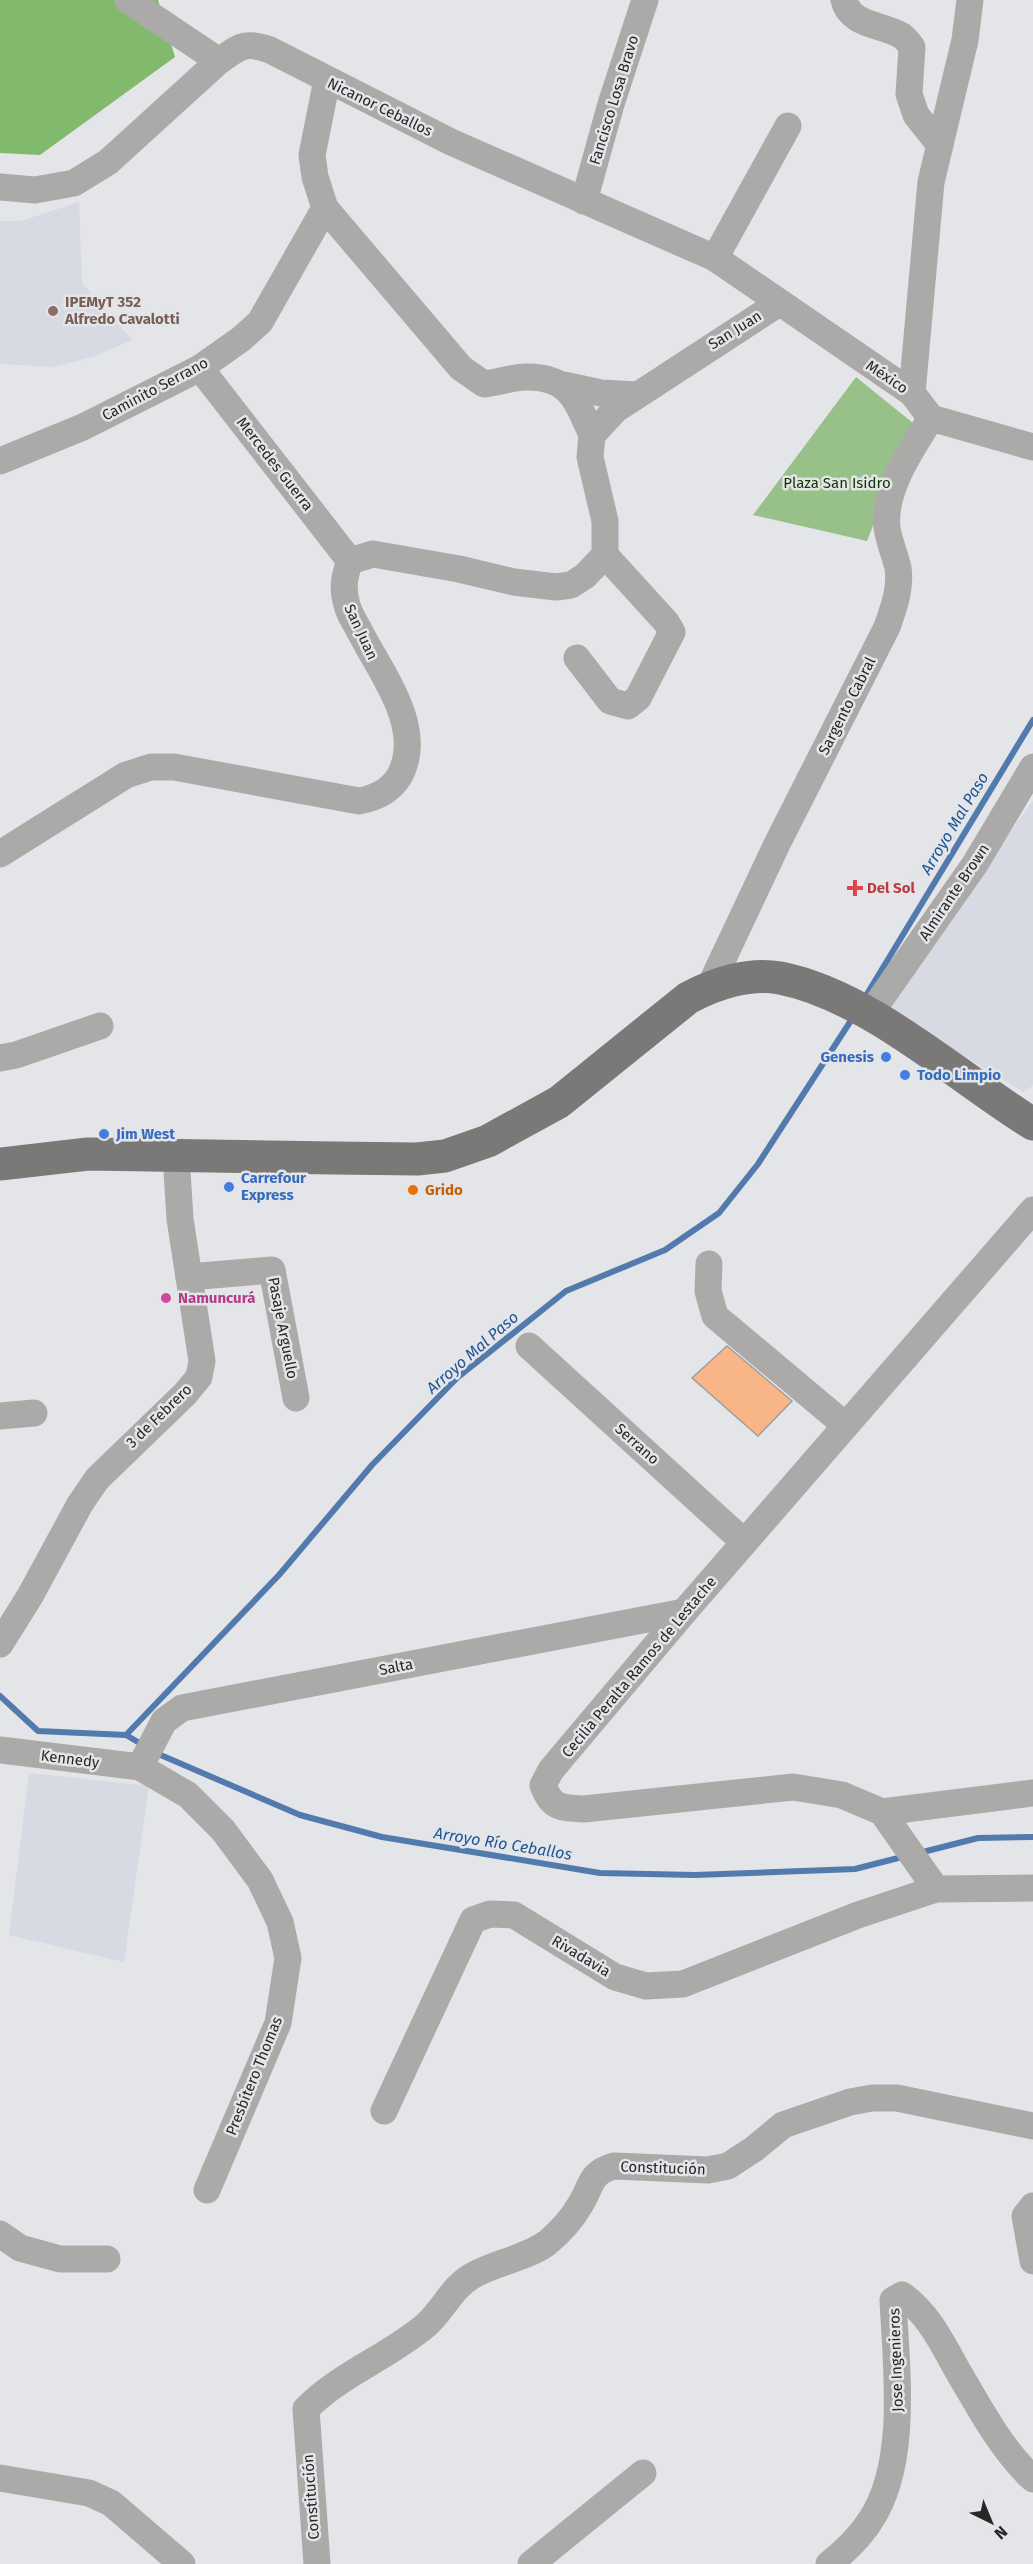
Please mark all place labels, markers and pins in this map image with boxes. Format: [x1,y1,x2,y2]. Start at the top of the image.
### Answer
place label: IPEMyT 352 Alfredo Cavalotti [64,293,180,328]
marker: IPEMyT 352 Alfredo Cavalotti [46,304,60,318]
place label: Del Sol [867,879,915,897]
marker: Del Sol [848,881,862,895]
place label: Genesis [820,1048,874,1066]
marker: Genesis [879,1050,893,1064]
place label: Todo Limpio [917,1066,1001,1084]
marker: Todo Limpio [898,1068,912,1082]
place label: Jim West [115,1125,175,1143]
marker: Jim West [97,1127,111,1141]
place label: Carrefour Express [241,1169,307,1204]
marker: Carrefour Express [222,1180,236,1194]
place label: Grido [425,1181,463,1199]
marker: Grido [406,1183,420,1197]
place label: Namuncurá [178,1289,255,1307]
marker: Namuncurá [159,1291,173,1305]

